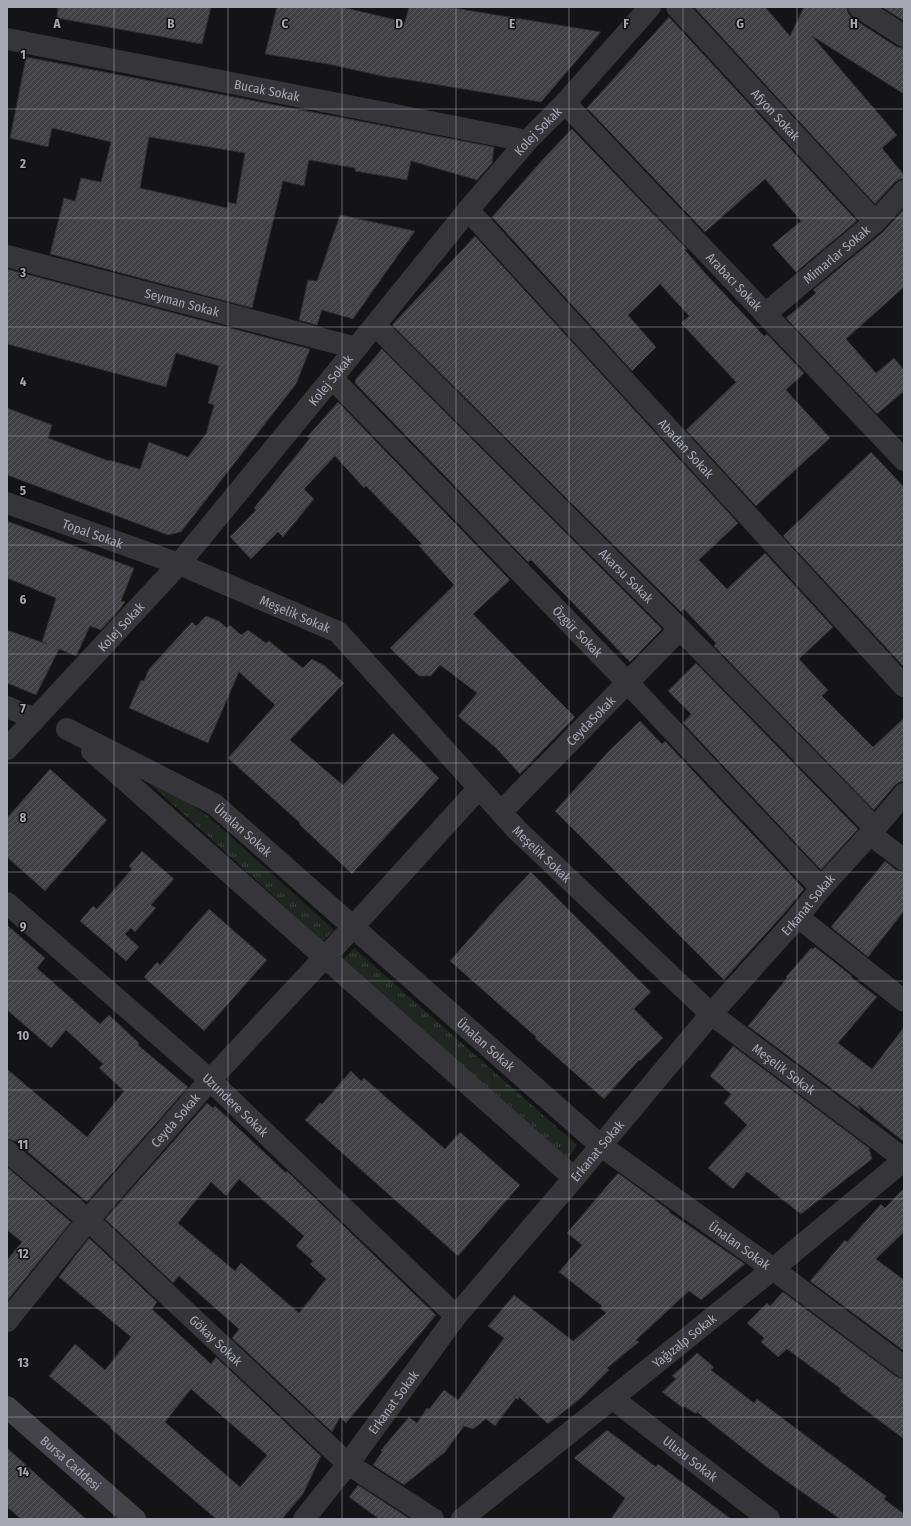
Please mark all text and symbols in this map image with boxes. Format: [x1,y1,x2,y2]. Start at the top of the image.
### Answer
text: A [52,16,61,31]
text: B [167,16,175,31]
text: C [282,16,289,31]
text: D [395,16,403,31]
text: E [509,16,515,31]
text: F [623,16,629,31]
text: G [736,16,744,31]
text: H [850,16,858,31]
text: 1 [20,47,26,62]
street label: Bucak Sokak [233,76,302,104]
street label: Afyon Sokak [748,85,804,144]
street label: Kolej Sokak [511,103,565,158]
text: 2 [19,156,26,171]
street label: Mimarlar Sokak [800,222,873,287]
street label: Arabacı Sokak [703,249,766,314]
text: 3 [19,265,26,280]
street label: Seyman Sokak [143,285,222,319]
street label: Kolej Sokak [305,351,356,408]
text: 4 [20,374,27,389]
street label: Abadan Sokak [655,415,718,482]
text: 5 [20,483,26,498]
street label: Topal Sokak [60,516,126,551]
street label: Akarsu Sokak [596,545,657,606]
text: 6 [20,592,27,607]
street label: Meşelik Sokak [258,592,334,636]
street label: Kolej Sokak [94,598,148,654]
street label: Özgür Sokak [550,602,607,661]
street label: CeydaSokak [563,692,619,748]
text: 7 [20,701,26,716]
street label: Ünalan Sokak [211,800,276,860]
text: 8 [20,810,27,825]
street label: Meşelik Sokak [510,823,575,886]
street label: Erkanat Sokak [778,870,838,938]
text: 9 [20,919,27,934]
street label: Ünalan Sokak [454,1014,519,1074]
text: 10 [17,1028,29,1043]
street label: Meşelik Sokak [749,1040,819,1098]
street label: Uzundere Sokak [200,1070,272,1140]
street label: Ceyda Sokak [148,1089,203,1150]
street label: Erkanat Sokak [567,1116,627,1184]
text: 11 [18,1137,28,1152]
street label: Ünalan Sokak [706,1217,774,1273]
text: 12 [17,1246,29,1261]
street label: Yağızalp Sokak [649,1310,720,1371]
street label: Gökay Sokak [187,1312,246,1369]
text: 13 [17,1355,29,1370]
street label: Erkanat Sokak [365,1367,422,1437]
street label: Bursa Caddesi [38,1433,104,1493]
street label: Ulusu Sokak [660,1433,721,1485]
text: 14 [17,1464,29,1479]

